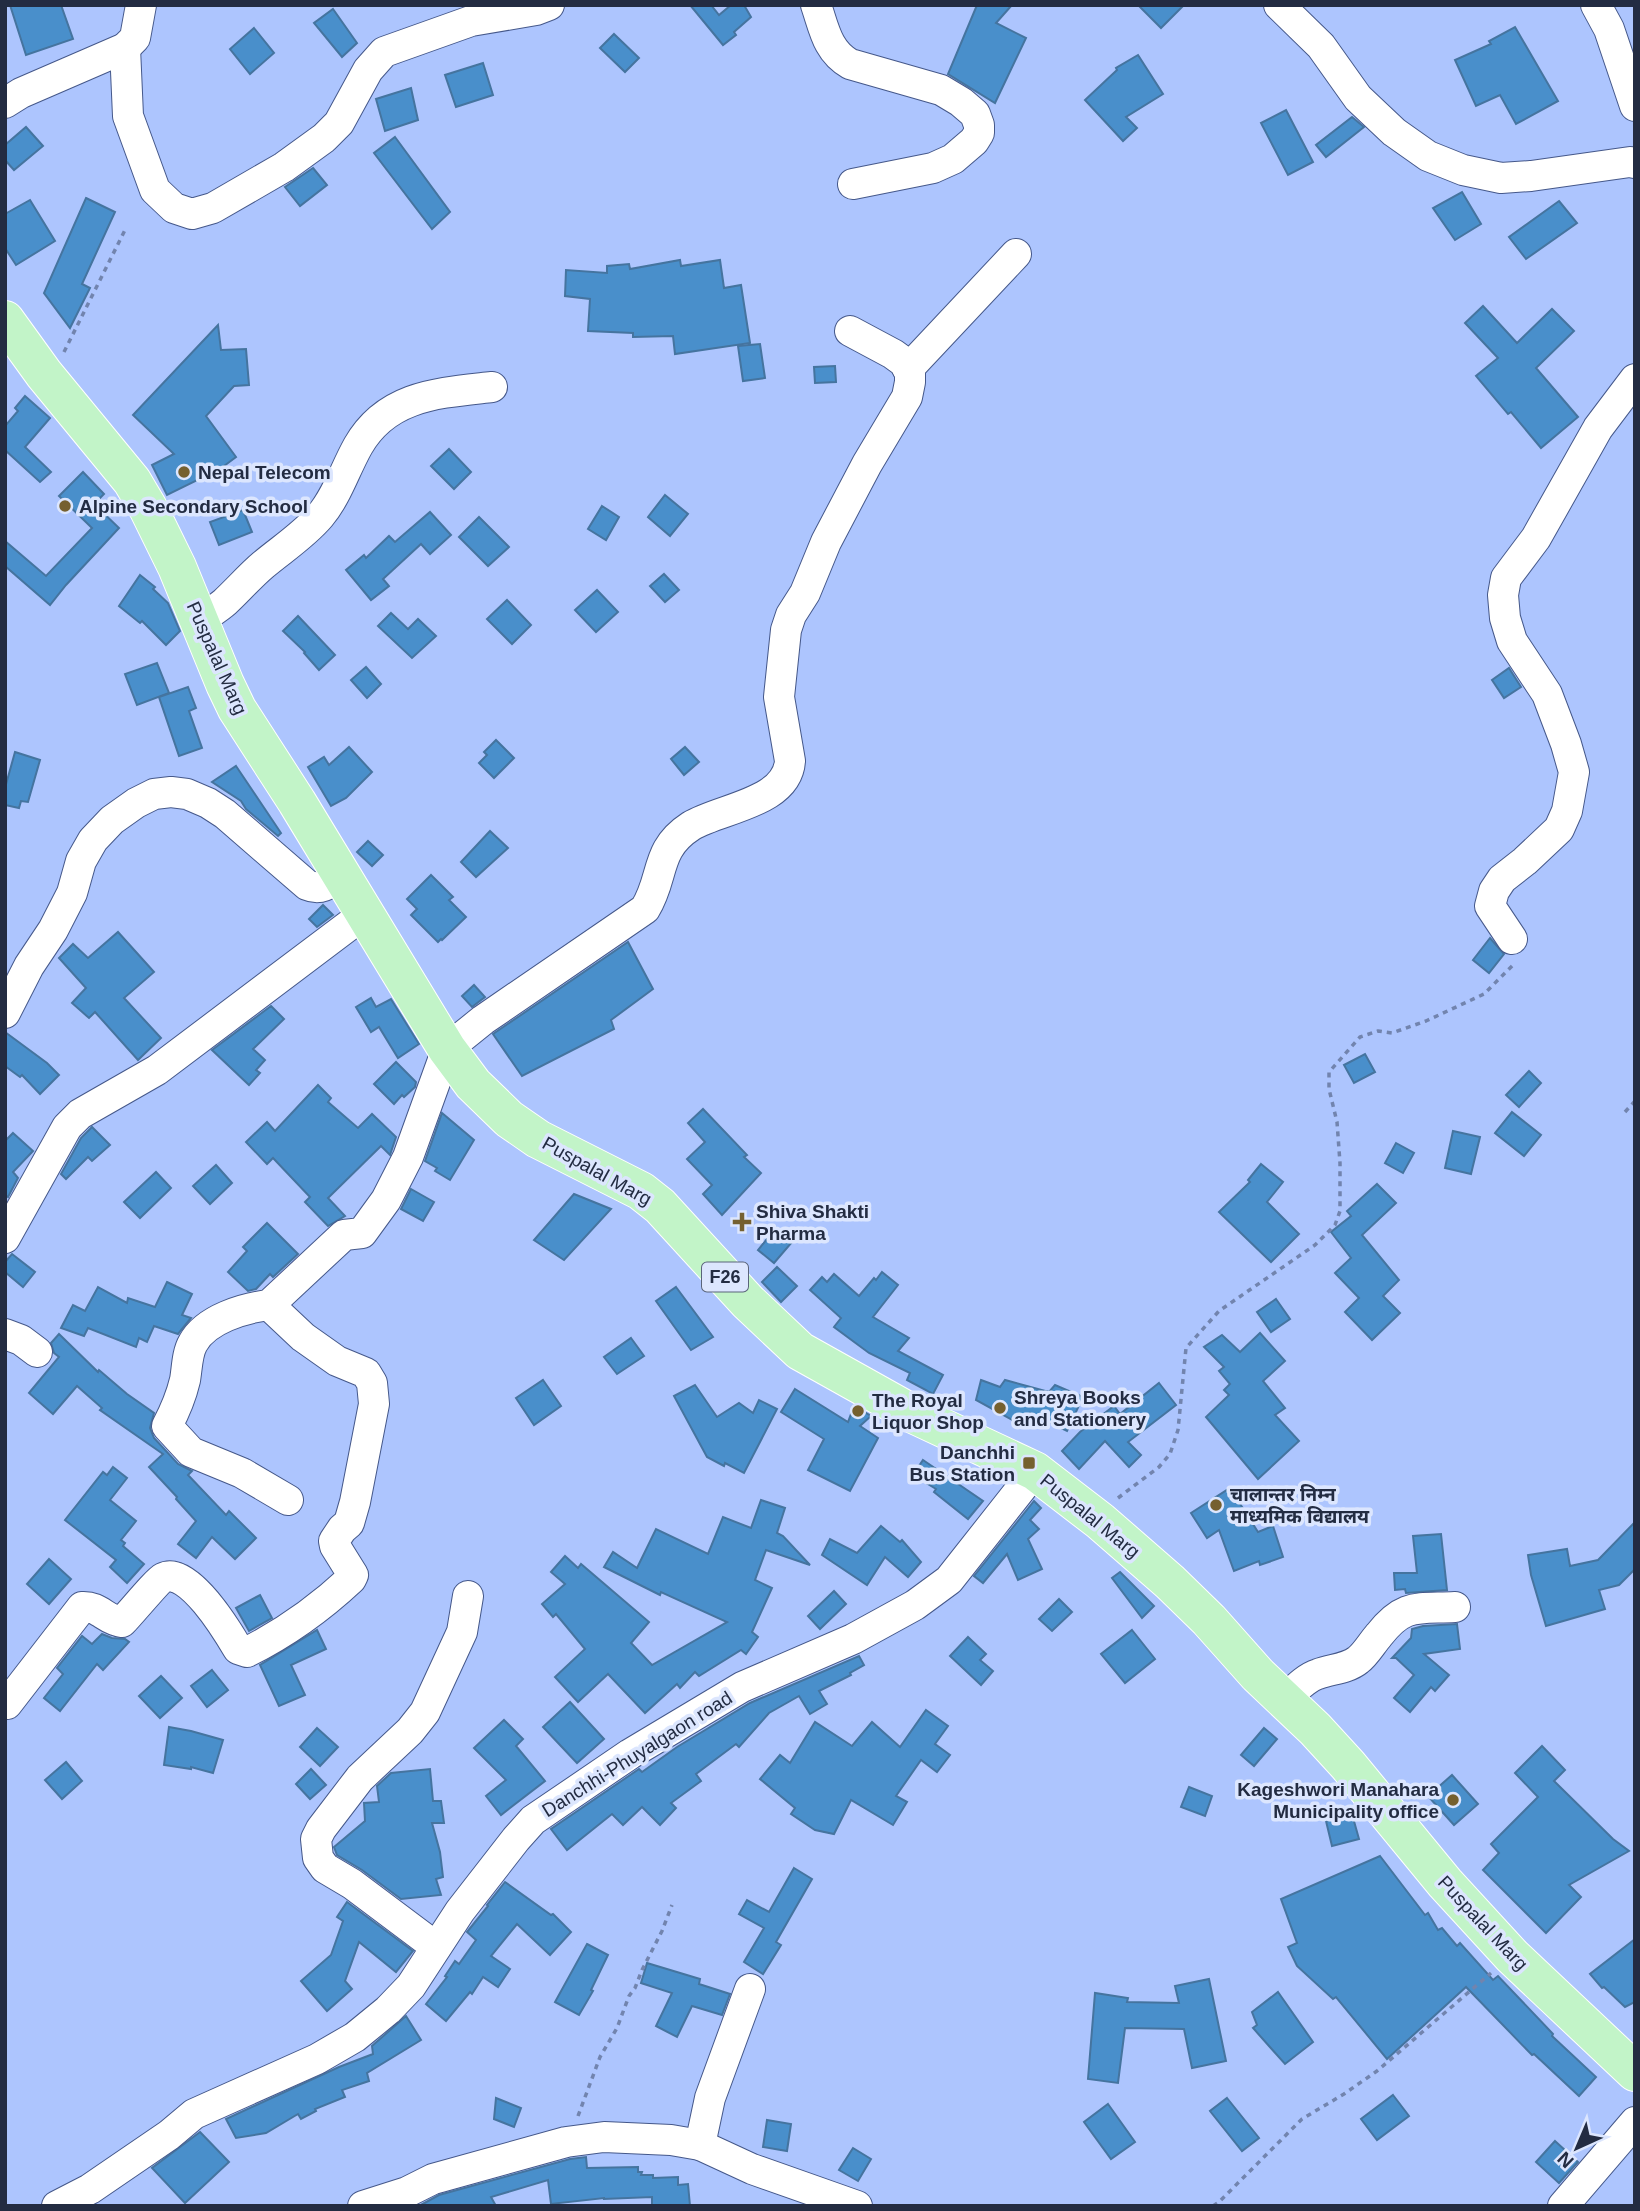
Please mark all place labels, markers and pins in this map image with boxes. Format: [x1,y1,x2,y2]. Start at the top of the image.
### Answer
place label: Nepal Telecom [198,462,331,483]
marker: Nepal Telecom [176,464,192,480]
place label: Alpine Secondary School [79,496,308,517]
marker: Alpine Secondary School [57,498,73,514]
place label: Shiva Shakti Pharma [756,1201,869,1244]
marker: Shiva Shakti Pharma [734,1214,750,1230]
place label: Shreya Books and Stationery [1014,1387,1146,1430]
place label: The Royal Liquor Shop [872,1390,984,1433]
marker: Shreya Books and Stationery [992,1400,1008,1416]
marker: The Royal Liquor Shop [850,1403,866,1419]
place label: Danchhi Bus Station [909,1442,1015,1485]
marker: Danchhi Bus Station [1021,1455,1037,1471]
place label: चालान्तर निम्न माध्यमिक विद्यालय [1230,1484,1370,1527]
marker: चालान्तर निम्न माध्यमिक विद्यालय [1208,1497,1224,1513]
place label: Kageshwori Manahara Municipality office [1237,1779,1439,1822]
marker: Kageshwori Manahara Municipality office [1445,1792,1461,1808]

